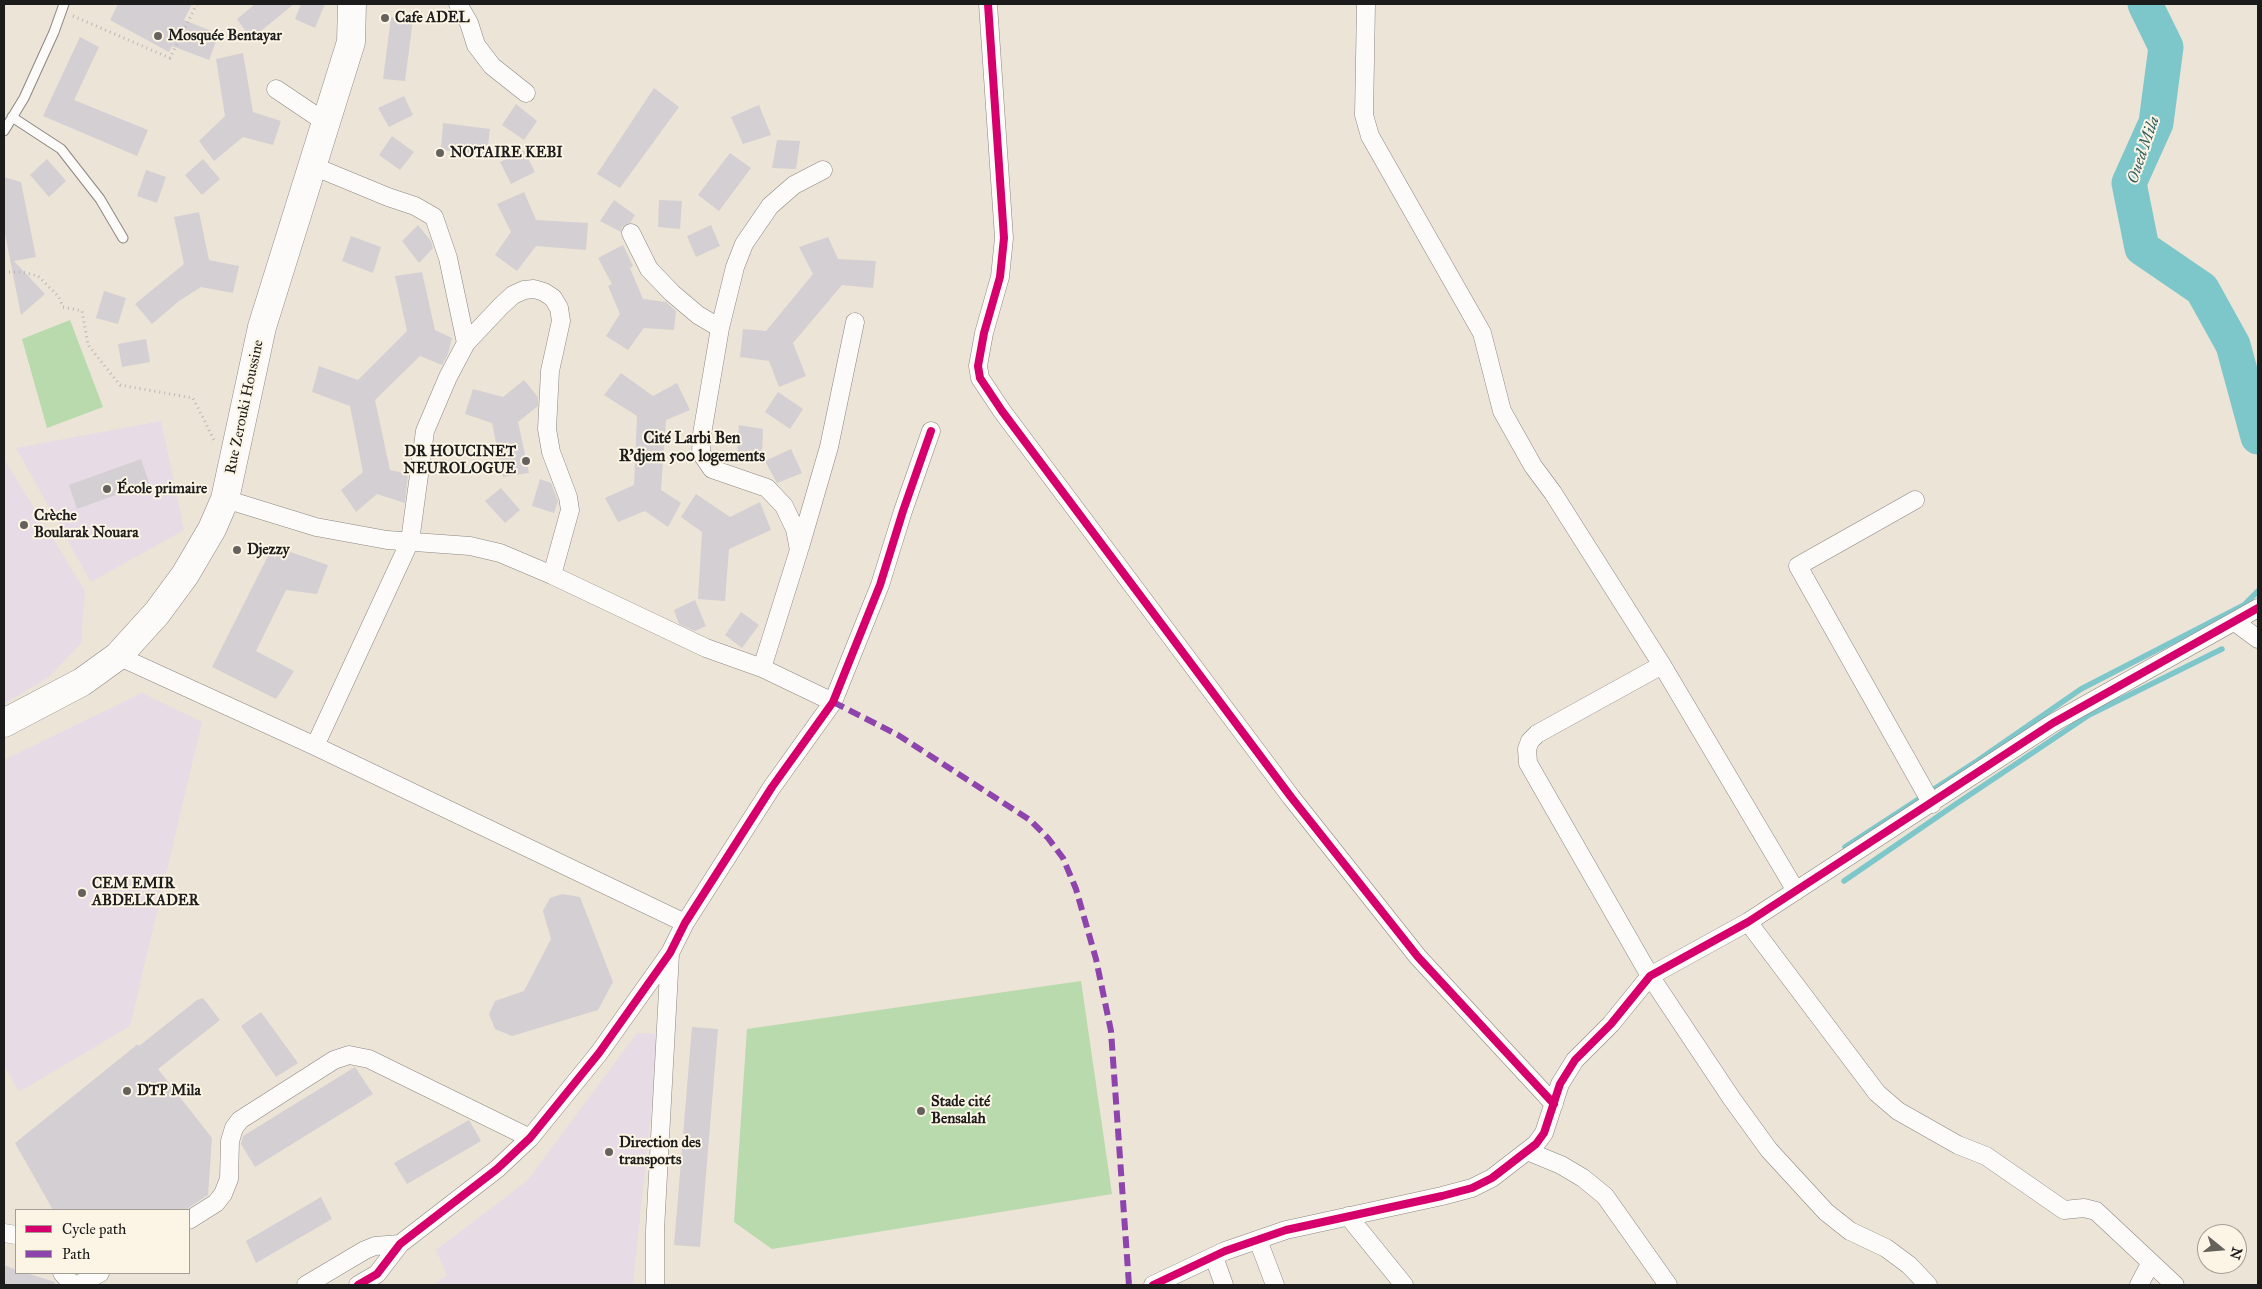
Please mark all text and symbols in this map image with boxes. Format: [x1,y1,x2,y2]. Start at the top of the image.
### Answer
place label: Cafe ADEL [395,9,470,27]
marker: Cafe ADEL [379,12,391,24]
place label: Mosquée Bentayar [168,27,282,45]
marker: Mosquée Bentayar [152,30,164,42]
water label: Oued Mila [2124,114,2164,186]
place label: NOTAIRE KEBI [450,144,563,162]
marker: NOTAIRE KEBI [434,147,446,159]
street label: Rue Zerouki Houssine [222,338,268,476]
district label: Cité Larbi Ben R'djem 500 logements [619,429,765,467]
place label: DR HOUCINET NEUROLOGUE [403,443,516,478]
marker: DR HOUCINET NEUROLOGUE [520,455,532,467]
place label: École primaire [117,480,207,498]
marker: École primaire [101,483,113,495]
place label: Crèche Boularak Nouara [34,507,139,542]
marker: Crèche Boularak Nouara [18,519,30,531]
place label: Djezzy [247,541,290,559]
marker: Djezzy [231,544,243,556]
place label: CEM EMIR ABDELKADER [92,875,199,910]
marker: CEM EMIR ABDELKADER [76,887,88,899]
place label: DTP Mila [137,1082,201,1100]
marker: DTP Mila [121,1085,133,1097]
place label: Stade cité Bensalah [931,1093,990,1128]
marker: Stade cité Bensalah [915,1105,927,1117]
place label: Direction des transports [619,1134,701,1169]
marker: Direction des transports [603,1146,615,1158]
legend [15,1209,190,1274]
text: Cycle path [62,1220,126,1238]
north arrow [2197,1224,2247,1274]
text: Path [62,1245,90,1263]
text: N [2226,1245,2246,1261]

